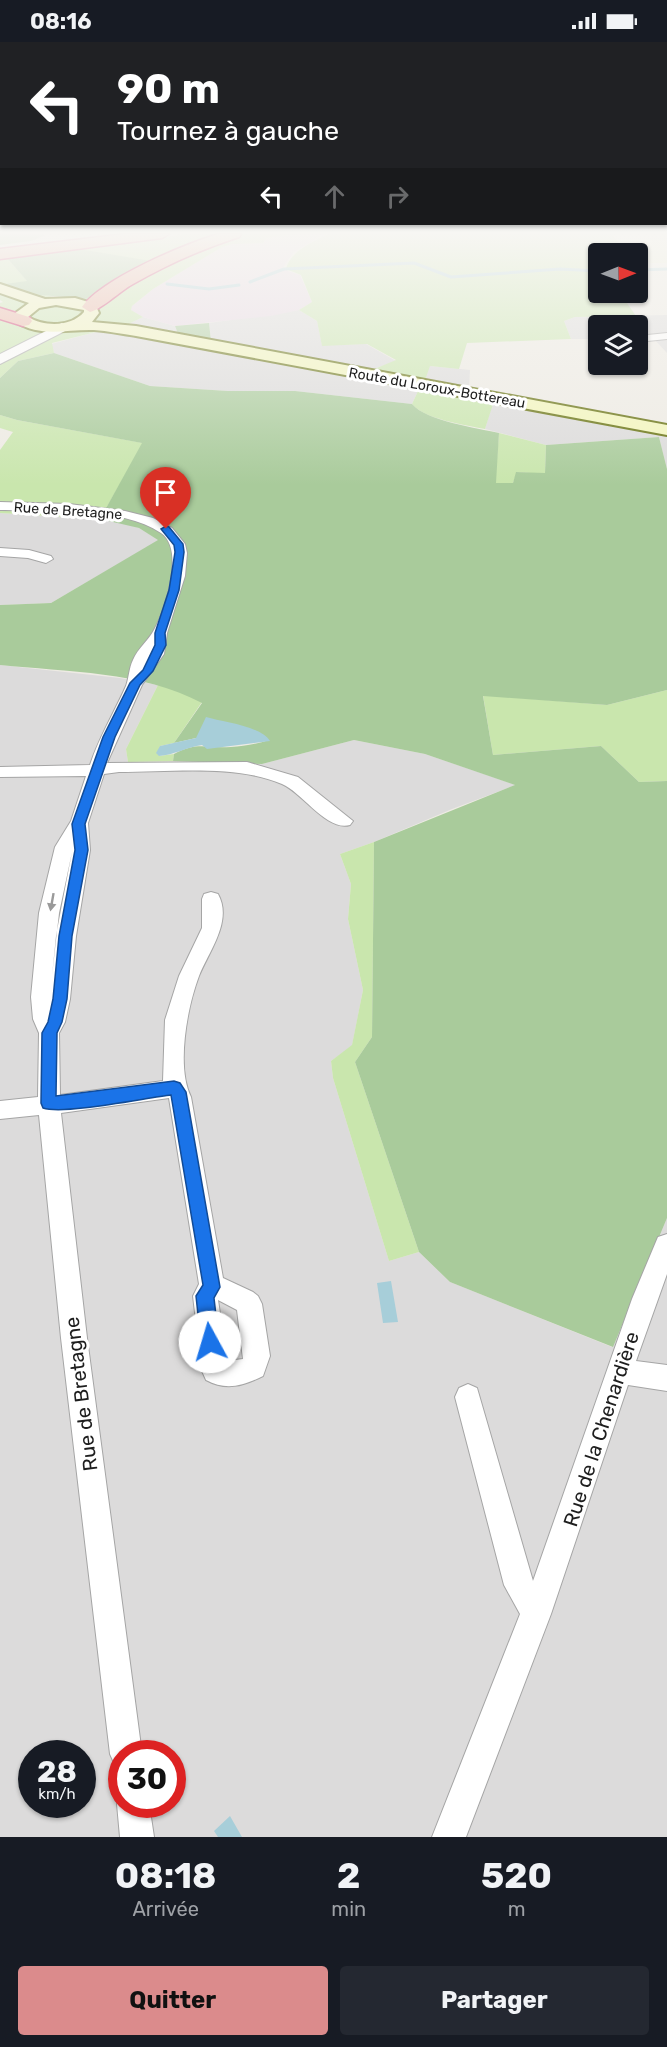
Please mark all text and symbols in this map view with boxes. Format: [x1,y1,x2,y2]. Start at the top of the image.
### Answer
text: 08:16 [30,8,92,35]
text: 90 m [117,64,220,114]
icon: left [18,66,96,144]
text: Tournez à gauche [117,115,339,147]
icon: left [255,180,288,213]
icon: ahead [318,180,351,213]
icon: right [381,180,414,213]
north arrow [588,243,648,303]
map controls [588,243,648,375]
button: layers [588,315,648,375]
street label: Route du Loroux-Bottereau [347,364,527,412]
pin [140,467,191,529]
icon: arrive [149,476,182,509]
street label: Rue de Bretagne [13,499,123,523]
one-way arrow [47,893,56,912]
position arrow [178,1310,242,1374]
street label: Rue de Bretagne [60,1315,102,1473]
street label: Rue de la Chenardière [558,1328,644,1530]
speed limit sign: 30 [108,1740,186,1818]
text: 28 [37,1754,77,1790]
text: km/h [38,1785,76,1803]
text: 08:18 [115,1854,217,1897]
text: 2 [337,1854,360,1897]
text: 520 [481,1854,552,1897]
text: Arrivée [132,1897,199,1921]
text: min [331,1897,366,1921]
text: m [508,1897,525,1921]
button: Quitter [18,1966,328,2035]
button: Partager [340,1966,649,2035]

